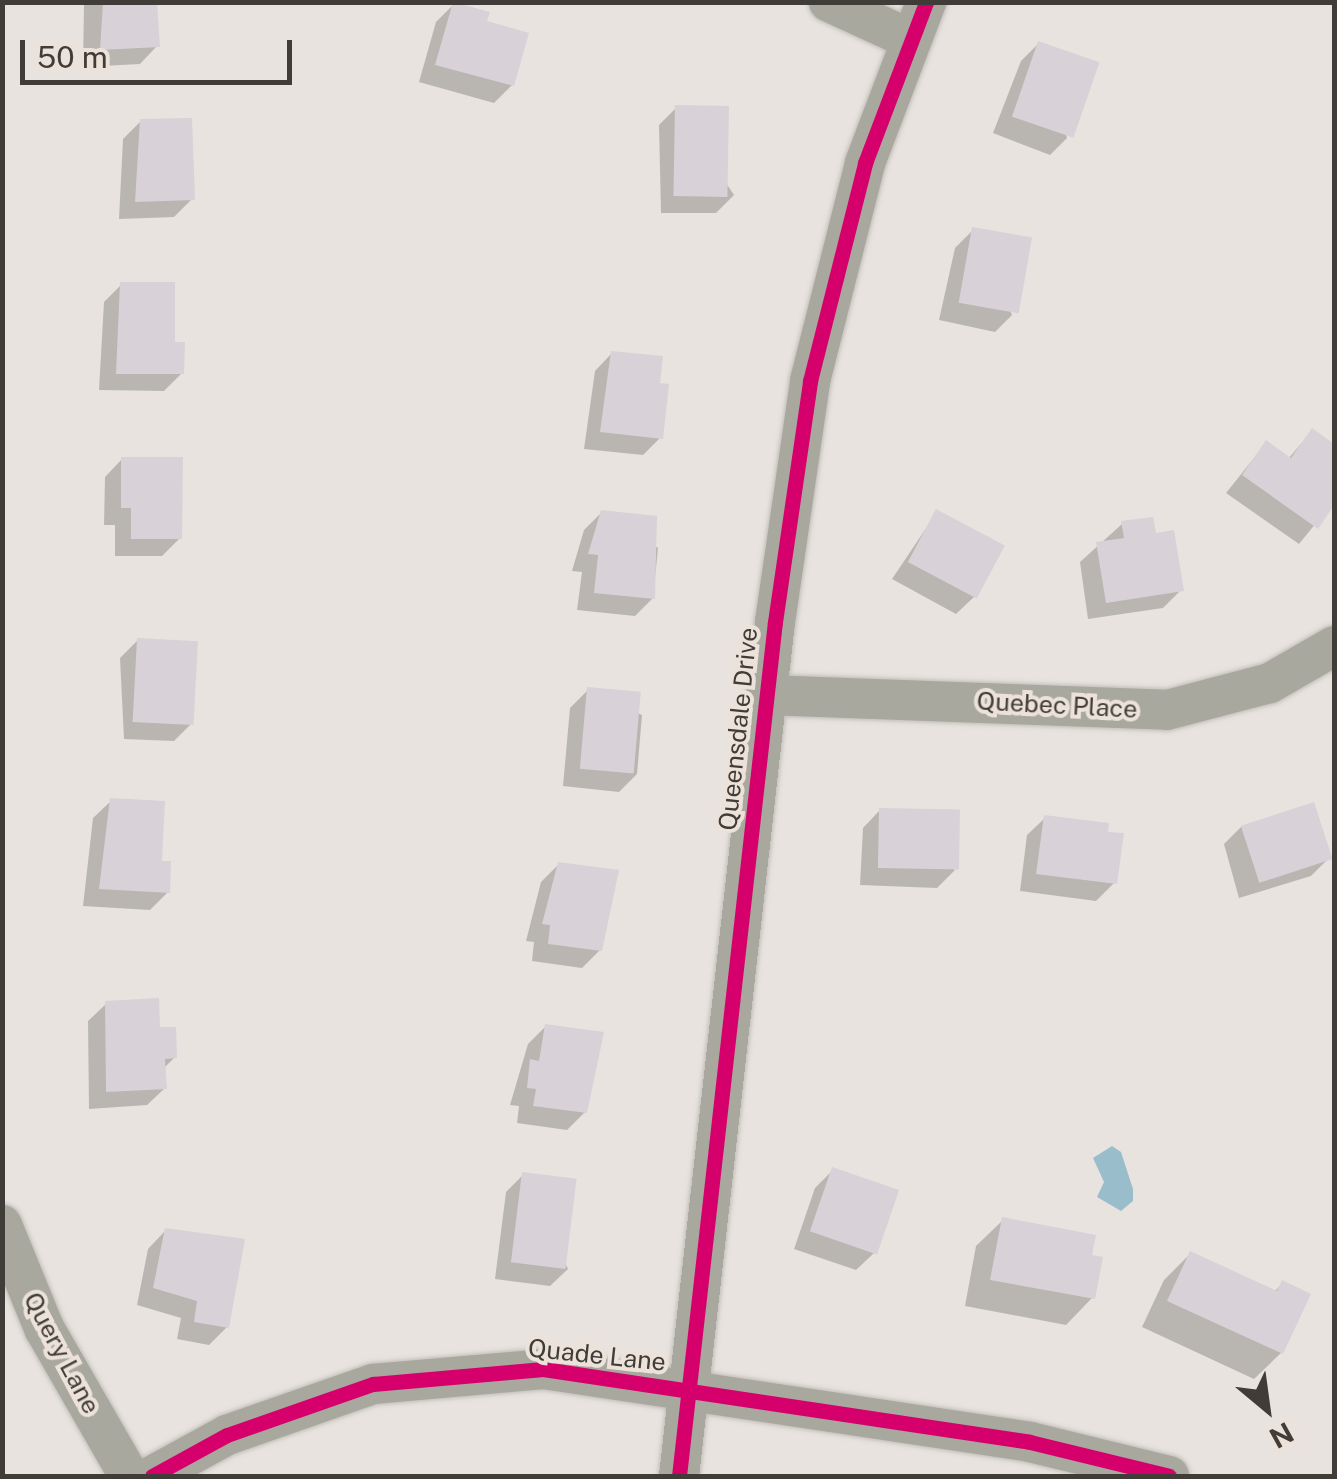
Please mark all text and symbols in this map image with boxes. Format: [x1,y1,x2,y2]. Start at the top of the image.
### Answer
scale bar [25,20,298,82]
text: 50 m [37,39,108,75]
street label: Queensdale Drive [712,626,764,832]
street label: Quebec Place [976,686,1138,724]
street label: Query Lane [17,1287,107,1419]
street label: Quade Lane [527,1333,667,1377]
north arrow [1217,1359,1317,1459]
text: N [1264,1416,1299,1455]

